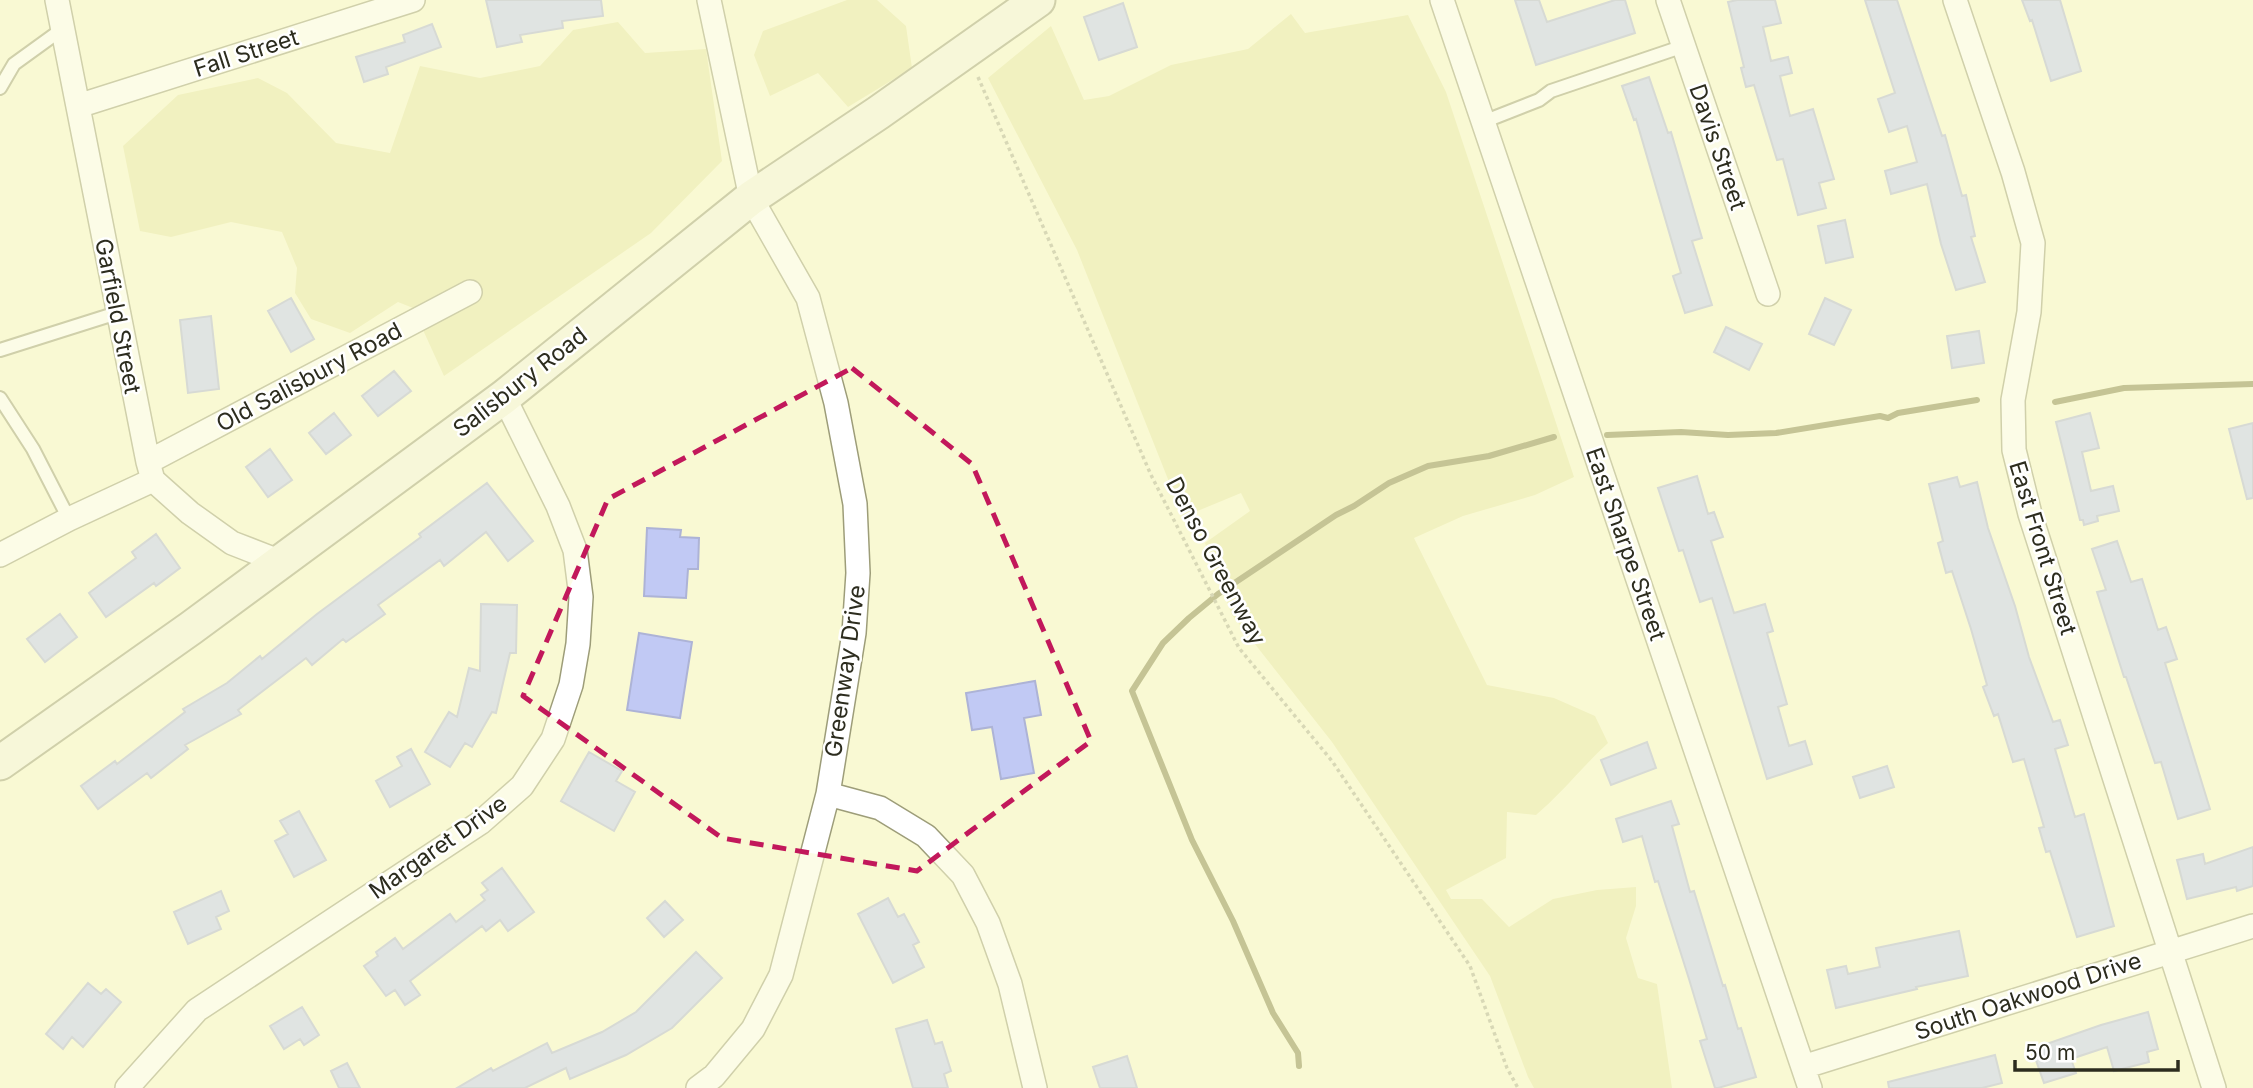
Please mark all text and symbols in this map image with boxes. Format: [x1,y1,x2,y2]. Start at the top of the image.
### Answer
street label: Fall Street [190,23,302,83]
street label: Davis Street [1683,80,1753,214]
street label: Garfield Street [89,236,147,396]
street label: Old Salisbury Road [211,316,407,438]
street label: Salisbury Road [447,321,593,443]
street label: East Sharpe Street [1580,444,1672,645]
street label: East Front Street [2003,458,2083,639]
street label: Denso Greenway [1160,472,1272,650]
street label: Greenway Drive [819,583,871,759]
street label: Margaret Drive [364,789,512,905]
street label: South Oakwood Drive [1911,946,2145,1046]
scale bar [2015,1028,2178,1072]
text: 50 m [2025,1040,2075,1065]

